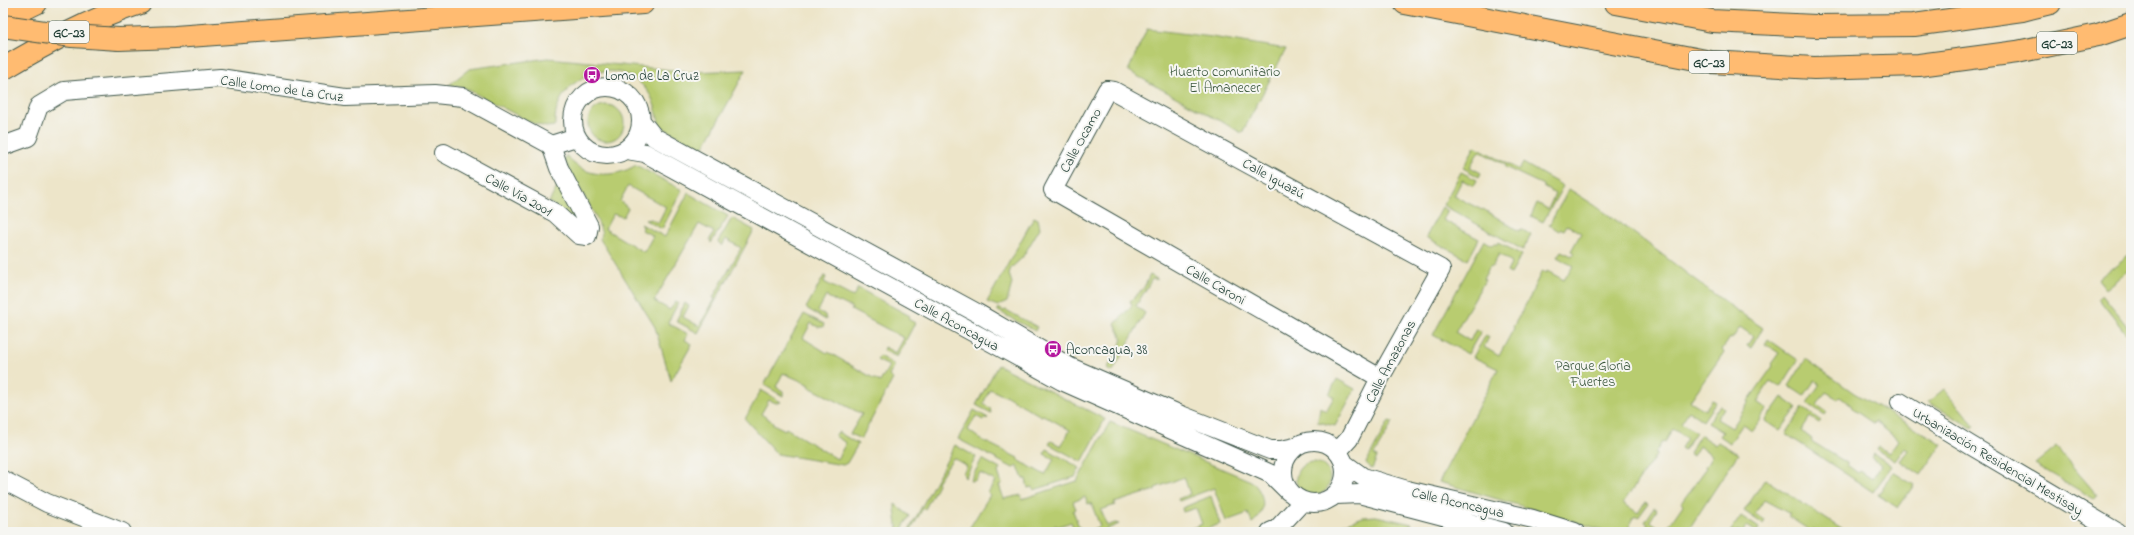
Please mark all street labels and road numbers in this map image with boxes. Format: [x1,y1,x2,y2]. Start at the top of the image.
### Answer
road number: GC-23 [49,21,89,43]
road number: GC-23 [2037,32,2077,54]
road number: GC-23 [1689,51,1729,73]
street label: Calle Lomo de La Cruz [219,70,345,108]
street label: Calle Ocamo [1055,105,1108,177]
street label: Calle Iguazú [1238,153,1308,206]
street label: Calle Vía 2001 [481,168,556,223]
street label: Calle Caroni [1181,260,1249,311]
street label: Calle Aconcagua [909,293,1003,358]
street label: Calle Amazonas [1361,316,1422,407]
street label: Urbanización Residencial Mestisay [1907,403,2087,523]
street label: Calle Aconcagua [1409,483,1506,525]

